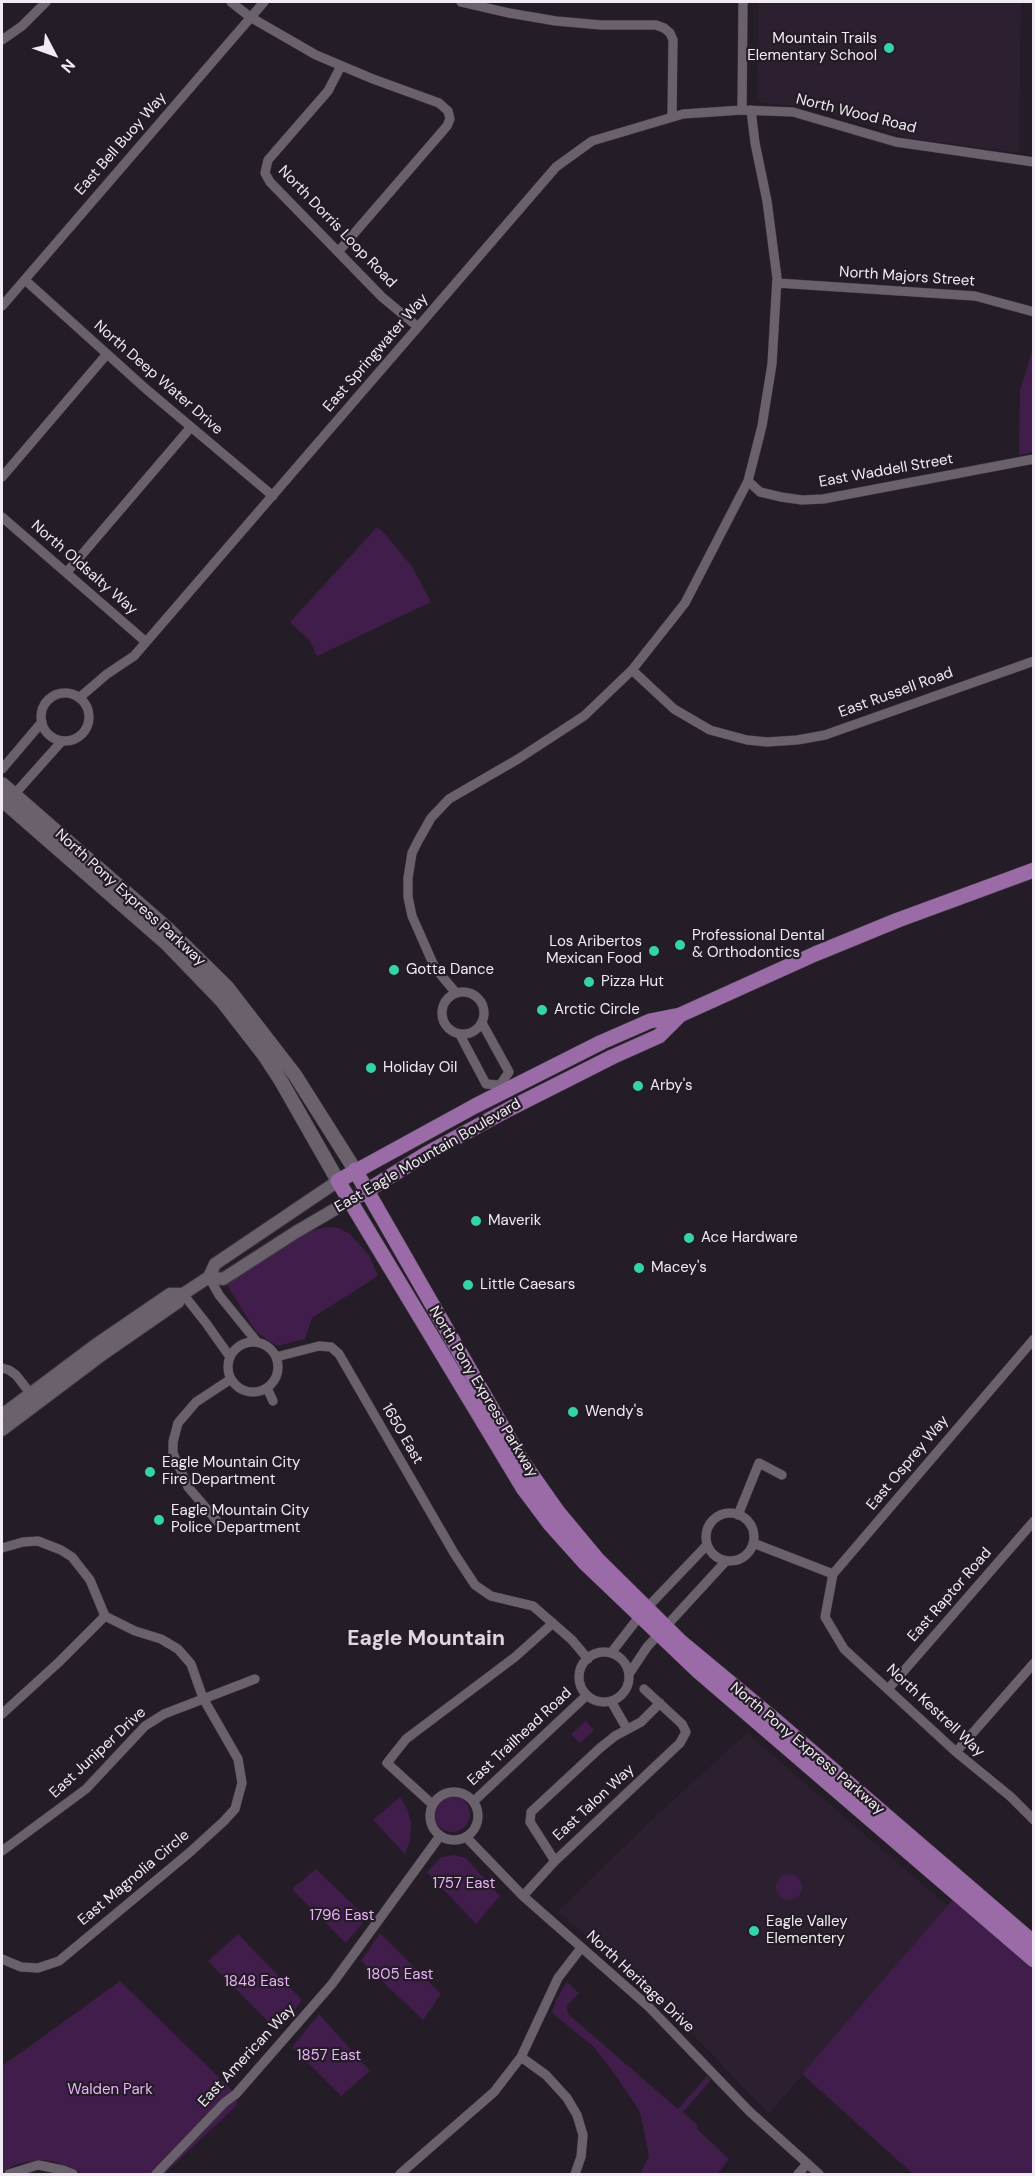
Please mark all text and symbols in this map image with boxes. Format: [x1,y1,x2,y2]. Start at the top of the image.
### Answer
north arrow [24,24,84,84]
place label: Mountain Trails Elementary School [747,30,877,65]
marker: Mountain Trails Elementary School [882,41,896,55]
text: N [56,55,80,77]
street label: East Bell Buoy Way [71,89,171,199]
street label: North Wood Road [794,90,918,138]
street label: North Dorris Loop Road [274,162,400,292]
street label: North Majors Street [838,263,976,291]
street label: East Springwater Way [320,290,432,416]
street label: North Deep Water Drive [90,317,226,439]
street label: East Waddell Street [817,450,955,492]
street label: North Oldsalty Way [27,517,141,619]
street label: East Russell Road [836,664,956,722]
street label: North Pony Express Parkway [51,826,209,970]
place label: Professional Dental & Orthodontics [692,927,825,962]
place label: Los Aribertos Mexican Food [546,933,642,968]
marker: Professional Dental & Orthodontics [673,938,687,952]
marker: Los Aribertos Mexican Food [647,944,661,958]
place label: Gotta Dance [406,961,494,979]
marker: Gotta Dance [387,963,401,977]
place label: Pizza Hut [601,973,664,991]
marker: Pizza Hut [582,975,596,989]
place label: Arctic Circle [554,1001,640,1019]
marker: Arctic Circle [535,1003,549,1017]
place label: Holiday Oil [383,1059,457,1077]
marker: Holiday Oil [364,1061,378,1075]
place label: Arby's [650,1077,693,1095]
marker: Arby's [631,1079,645,1093]
street label: East Eagle Mountain Boulevard [332,1095,524,1217]
place label: Maverik [488,1212,541,1230]
marker: Maverik [469,1214,483,1228]
place label: Ace Hardware [701,1229,798,1247]
marker: Ace Hardware [682,1231,696,1245]
place label: Macey's [651,1259,707,1277]
marker: Macey's [632,1261,646,1275]
place label: Little Caesars [480,1276,575,1294]
marker: Little Caesars [461,1278,475,1292]
street label: North Pony Express Parkway [425,1303,541,1481]
street label: 1650 East [377,1401,427,1467]
place label: Wendy's [585,1403,644,1421]
marker: Wendy's [566,1405,580,1419]
street label: East Osprey Way [863,1412,953,1514]
place label: Eagle Mountain City Fire Department [162,1454,300,1489]
marker: Eagle Mountain City Fire Department [143,1465,157,1479]
place label: Eagle Mountain City Police Department [171,1502,309,1537]
marker: Eagle Mountain City Police Department [152,1513,166,1527]
street label: East Raptor Road [904,1544,996,1646]
district label: Eagle Mountain [347,1626,505,1652]
street label: North Kestrell Way [882,1661,988,1761]
street label: North Pony Express Parkway [726,1679,888,1819]
street label: East Trailhead Road [464,1684,576,1790]
street label: East Juniper Drive [46,1704,150,1802]
street label: East Talon Way [550,1761,638,1845]
street label: East Magnolia Circle [75,1826,193,1930]
park label: 1757 East [433,1875,495,1893]
park label: 1796 East [310,1907,374,1925]
place label: Eagle Valley Elementery [766,1913,847,1948]
marker: Eagle Valley Elementery [747,1924,761,1938]
street label: North Heritage Drive [582,1927,698,2037]
park label: 1805 East [367,1966,433,1984]
park label: 1848 East [224,1973,290,1991]
street label: East American Way [195,2001,299,2111]
park label: 1857 East [297,2047,361,2065]
park label: Walden Park [67,2081,153,2099]

